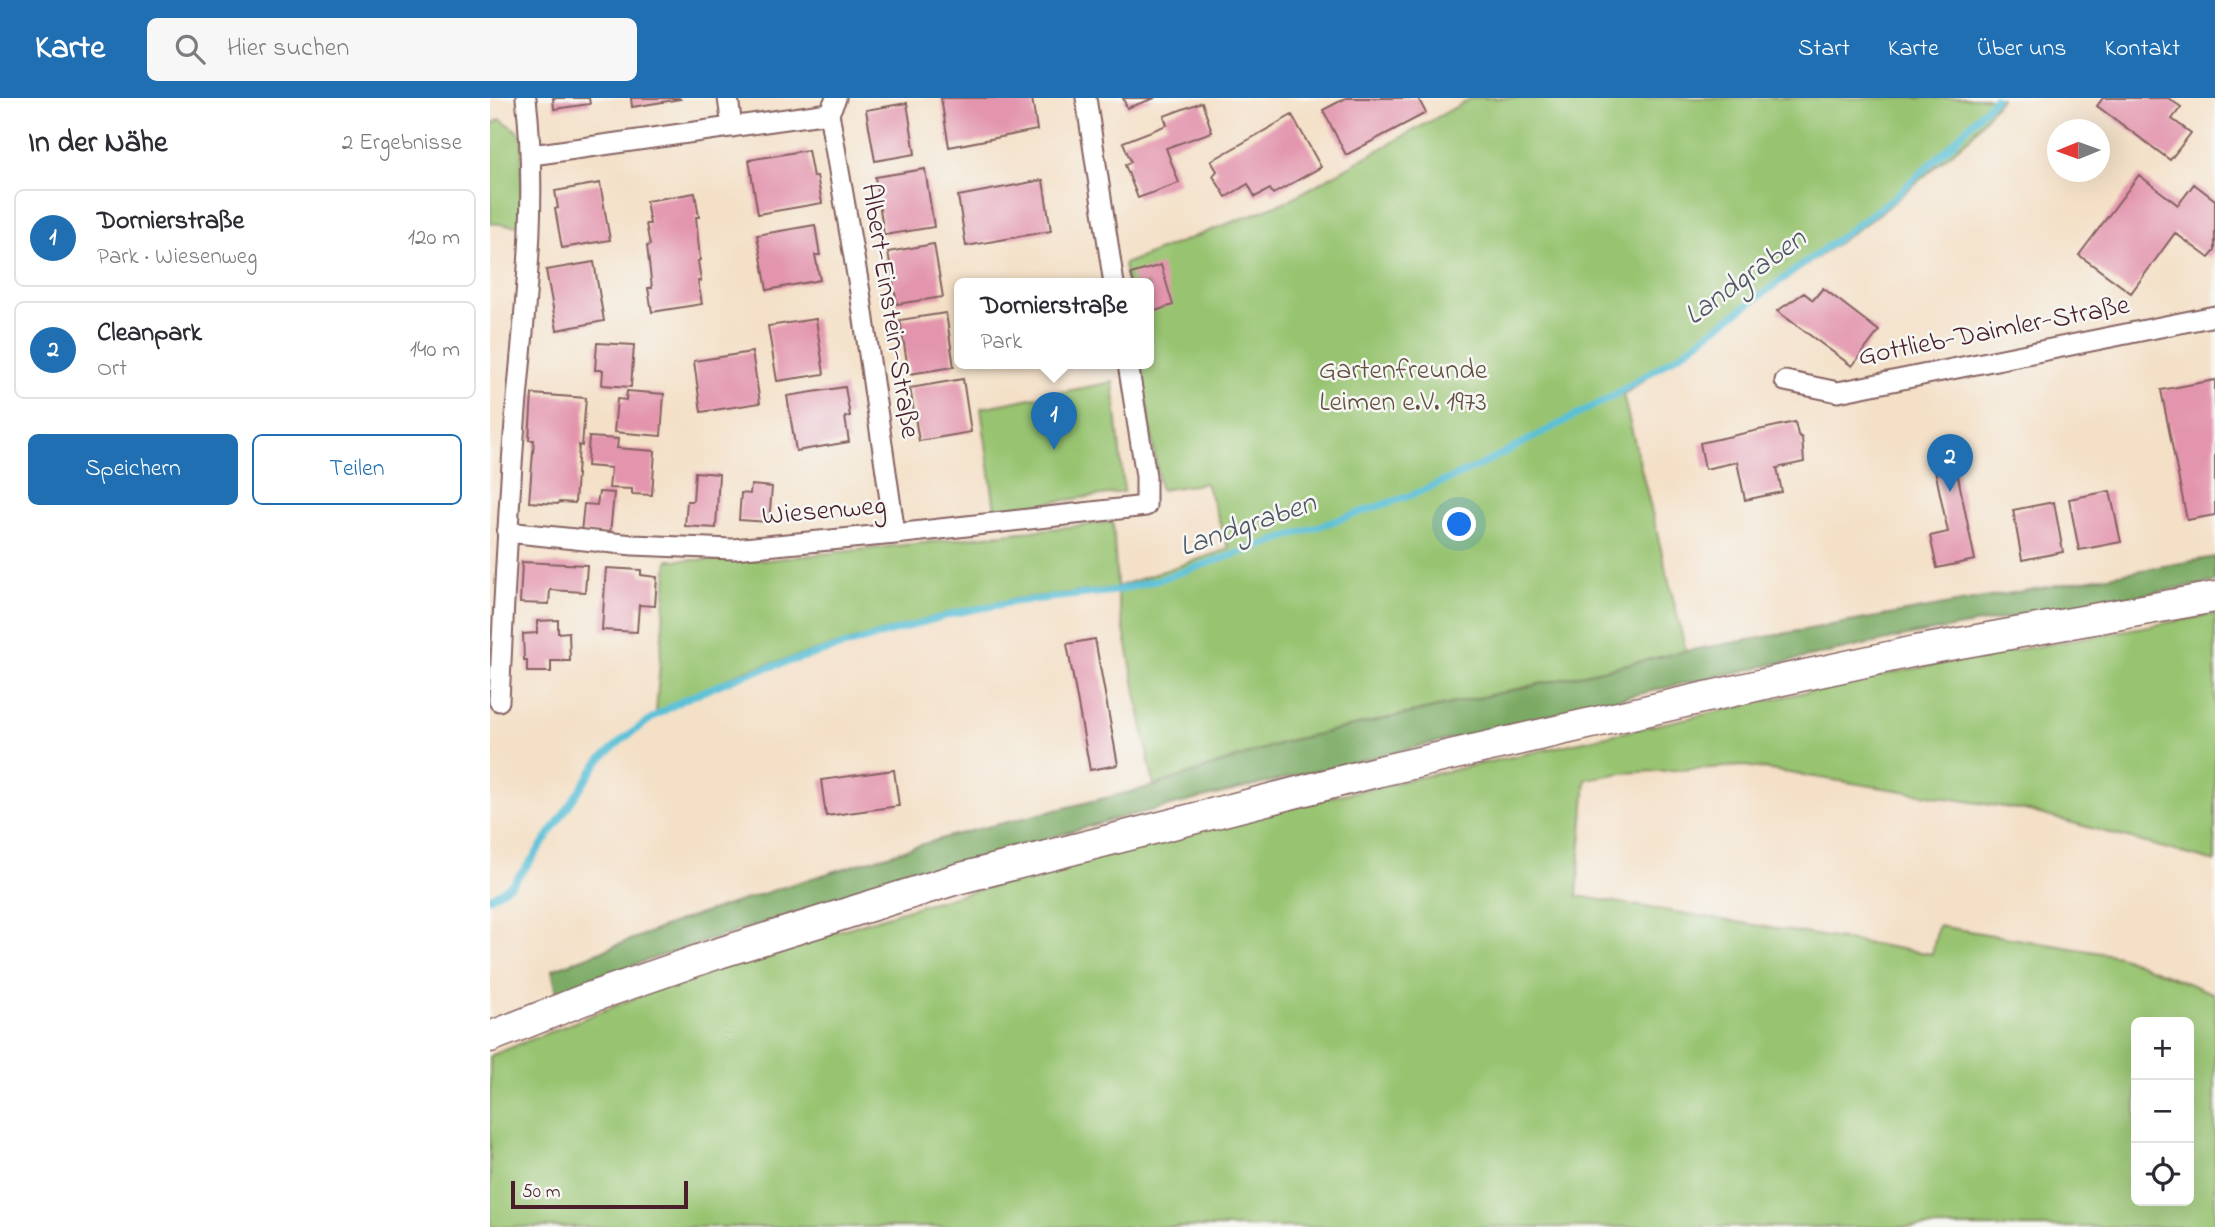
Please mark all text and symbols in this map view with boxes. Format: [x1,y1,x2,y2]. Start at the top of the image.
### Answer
search box [147,18,637,81]
text: Karte [35,25,105,73]
icon: search [171,30,209,68]
text: Hier suchen [227,30,349,68]
text: Start [1798,32,1850,67]
text: Karte [1888,32,1939,67]
text: Über uns [1977,32,2066,67]
text: Kontakt [2104,32,2180,67]
north arrow [2047,119,2110,182]
text: In der Nähe [28,122,168,166]
text: 2 Ergebnisse [342,127,462,160]
street label: Albert-Einstein-Straße [849,181,929,442]
text: Dornierstraße [97,203,244,241]
water label: Landgraben [1676,218,1817,338]
text: 1 [49,222,57,255]
text: 120 m [408,222,460,255]
text: Park · Wiesenweg [97,241,257,274]
popup [954,278,1154,369]
street label: Gottlieb-Daimler-Straße [1855,285,2134,378]
text: Dornierstraße [980,288,1128,326]
text: Cleanpark [97,315,202,353]
text: Park [980,326,1022,359]
text: 2 [47,334,59,367]
text: 140 m [410,334,460,367]
park label: Gartenfreunde Leimen e.V. 1973 [1319,351,1488,424]
text: Ort [97,353,127,386]
pin: 1 [1031,392,1077,450]
button: Speichern [28,434,238,505]
button: Teilen [252,434,462,505]
pin: 2 [1927,434,1973,492]
water label: Landgraben [1174,482,1323,570]
street label: Wiesenweg [760,486,888,538]
your location [1442,507,1476,541]
map controls [2131,1017,2194,1206]
button: + [2131,1017,2194,1080]
button: − [2131,1080,2194,1143]
button: locate [2131,1143,2194,1206]
scale bar [511,1178,688,1210]
text: 50 m [522,1179,561,1206]

